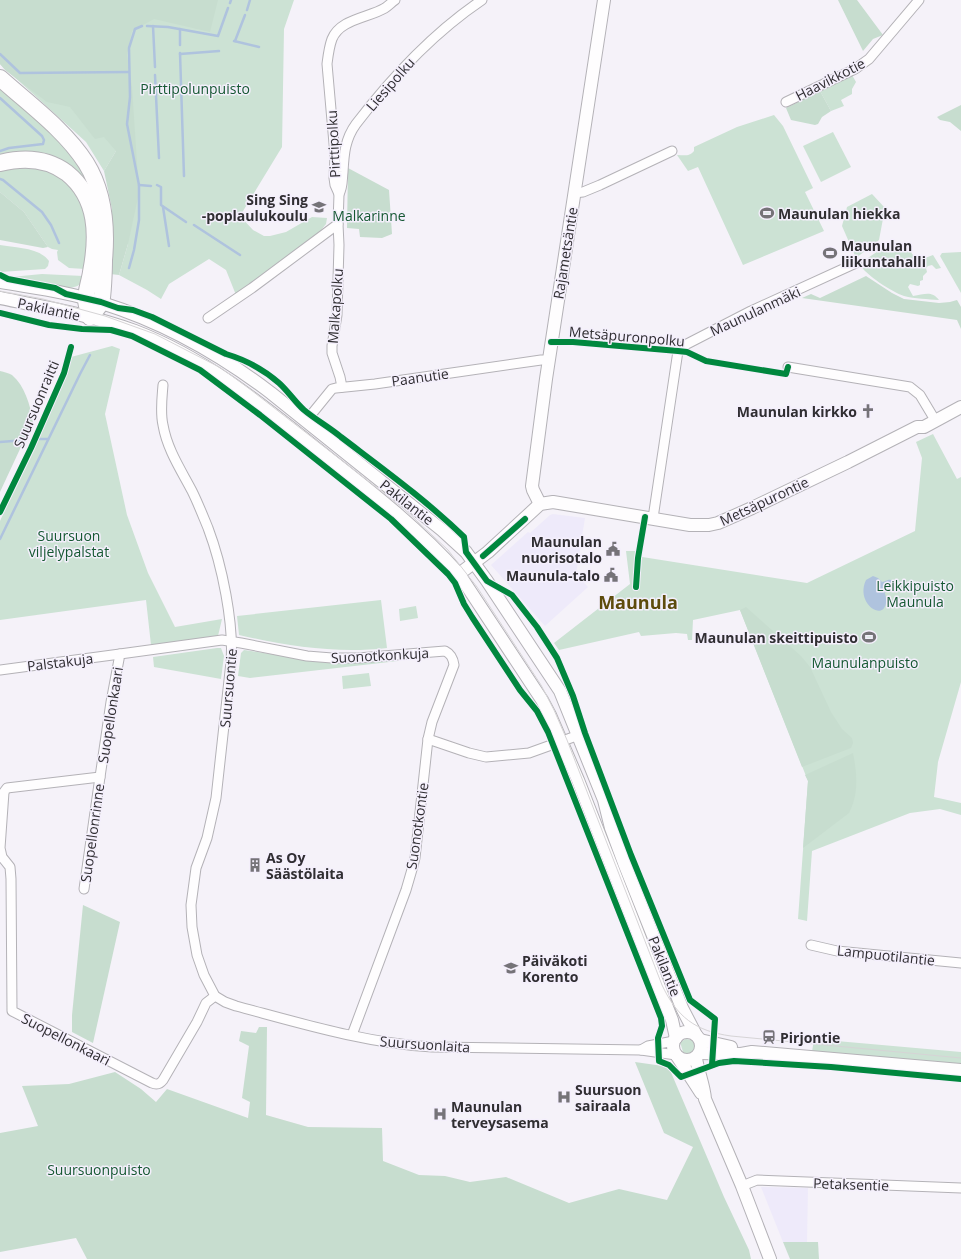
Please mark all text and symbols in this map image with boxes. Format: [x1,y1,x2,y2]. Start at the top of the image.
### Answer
street label: Liesipolku [361,53,419,115]
street label: Haavikkotie [792,53,868,105]
park label: Pirttipolunpuisto [140,79,250,98]
street label: Pirttipolku [322,110,344,178]
place label: Sing Sing -poplaulukoulu [202,190,308,225]
school or university icon: Sing Sing -poplaulukoulu [311,199,327,215]
place label: Maunulan hiekka [778,204,900,223]
street label: Rajametsäntie [548,205,582,300]
sports icon: Maunulan hiekka [759,205,775,221]
park label: Malkarinne [332,206,406,225]
place label: Maunulan liikuntahalli [841,236,926,271]
sports icon: Maunulan liikuntahalli [822,245,838,261]
street label: Malkapolku [323,268,347,344]
street label: Maunulanmäki [707,282,803,340]
street label: Pakilantie [16,293,82,325]
street label: Metsäpuronpolku [568,321,686,351]
street label: Suursuonraitti [9,357,63,451]
street label: Paanutie [390,364,450,390]
place label: Maunulan kirkko [737,402,857,421]
church icon: Maunulan kirkko [860,403,876,419]
street label: Metsäpurontie [716,472,812,530]
street label: Pakilantie [376,475,438,529]
park label: Suursuon viljelypalstat [29,526,109,561]
place label: Maunulan nuorisotalo [521,532,602,567]
public building icon: Maunulan nuorisotalo [605,541,621,557]
place label: Maunula-talo [506,566,600,585]
public building icon: Maunula-talo [603,567,619,583]
park label: Leikkipuisto Maunula [876,576,954,611]
district label: Maunula [598,590,678,614]
place label: Maunulan skeittipuisto [695,628,858,647]
sports icon: Maunulan skeittipuisto [861,629,877,645]
street label: Suonotkonkuja [330,643,430,667]
street label: Suursuontie [215,648,241,728]
street label: Palstakuja [26,649,94,675]
park label: Maunulanpuisto [812,653,918,672]
street label: Suopellonkaari [93,665,127,765]
street label: Suonotkontie [402,781,433,871]
street label: Suopellonrinne [76,782,108,884]
place label: As Oy Säästölaita [266,848,344,883]
building icon: As Oy Säästölaita [247,857,263,873]
street label: Pakilantie [644,933,686,999]
street label: Lampuotilantie [836,940,936,970]
place label: Päiväkoti Korento [522,951,588,986]
school or university icon: Päiväkoti Korento [503,960,519,976]
street label: Suopellonkaari [18,1008,114,1070]
place label: Pirjontie [780,1028,840,1047]
station icon: Pirjontie [761,1029,777,1045]
street label: Suursuonlaita [379,1031,471,1057]
place label: Suursuon sairaala [575,1080,642,1115]
hospital icon: Suursuon sairaala [556,1089,572,1105]
place label: Maunulan terveysasema [451,1097,549,1132]
hospital icon: Maunulan terveysasema [432,1106,448,1122]
park label: Suursuonpuisto [47,1160,151,1179]
street label: Petaksentie [813,1173,889,1195]

